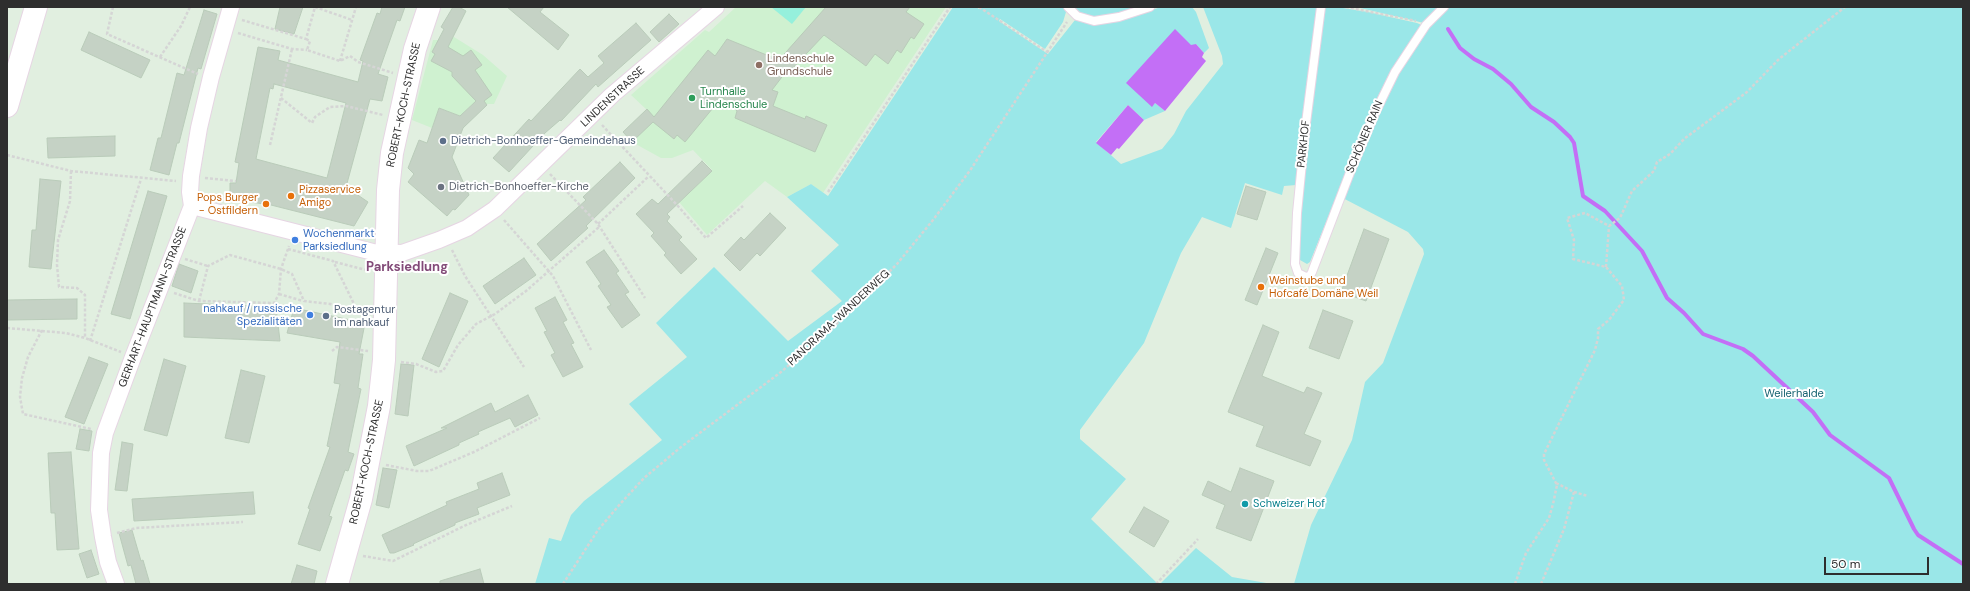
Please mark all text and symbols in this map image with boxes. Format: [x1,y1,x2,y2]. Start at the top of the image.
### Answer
street label: ROBERT-KOCH-STRASSE [384,42,424,168]
place label: Lindenschule Grundschule [767,52,834,78]
marker: Lindenschule Grundschule [754,60,764,70]
street label: LINDENSTRASSE [578,64,648,130]
place label: Turnhalle Lindenschule [700,85,767,111]
marker: Turnhalle Lindenschule [687,93,697,103]
street label: SCHÖNER RAIN [1344,99,1386,175]
street label: PARKHOF [1295,120,1313,168]
place label: Dietrich-Bonhoeffer-Gemeindehaus [451,134,636,148]
marker: Dietrich-Bonhoeffer-Gemeindehaus [438,136,448,146]
place label: Dietrich-Bonhoeffer-Kirche [449,180,589,194]
marker: Dietrich-Bonhoeffer-Kirche [436,182,446,192]
place label: Pizzaservice Amigo [299,183,361,209]
place label: Pops Burger - Ostfildern [197,191,258,217]
marker: Pizzaservice Amigo [286,191,296,201]
marker: Pops Burger - Ostfildern [261,199,271,209]
street label: GERHART-HAUPTMANN-STRASSE [116,225,190,389]
place label: Wochenmarkt Parksiedlung [303,227,374,253]
marker: Wochenmarkt Parksiedlung [290,235,300,245]
district label: Parksiedlung [366,260,448,276]
street label: PANORAMA-WANDERWEG [785,267,893,369]
place label: Weinstube und Hofcafé Domäne Weil [1269,274,1378,300]
marker: Weinstube und Hofcafé Domäne Weil [1256,282,1266,292]
place label: nahkauf / russische Spezialitäten [203,302,302,328]
place label: Postagentur im nahkauf [334,303,395,329]
marker: nahkauf / russische Spezialitäten [305,310,315,320]
marker: Postagentur im nahkauf [321,311,331,321]
park label: Weilerhalde [1764,387,1824,401]
street label: ROBERT-KOCH-STRASSE [347,399,387,525]
place label: Schweizer Hof [1253,497,1325,511]
marker: Schweizer Hof [1240,499,1250,509]
scale bar [1826,549,1931,575]
text: 50 m [1831,556,1860,572]

